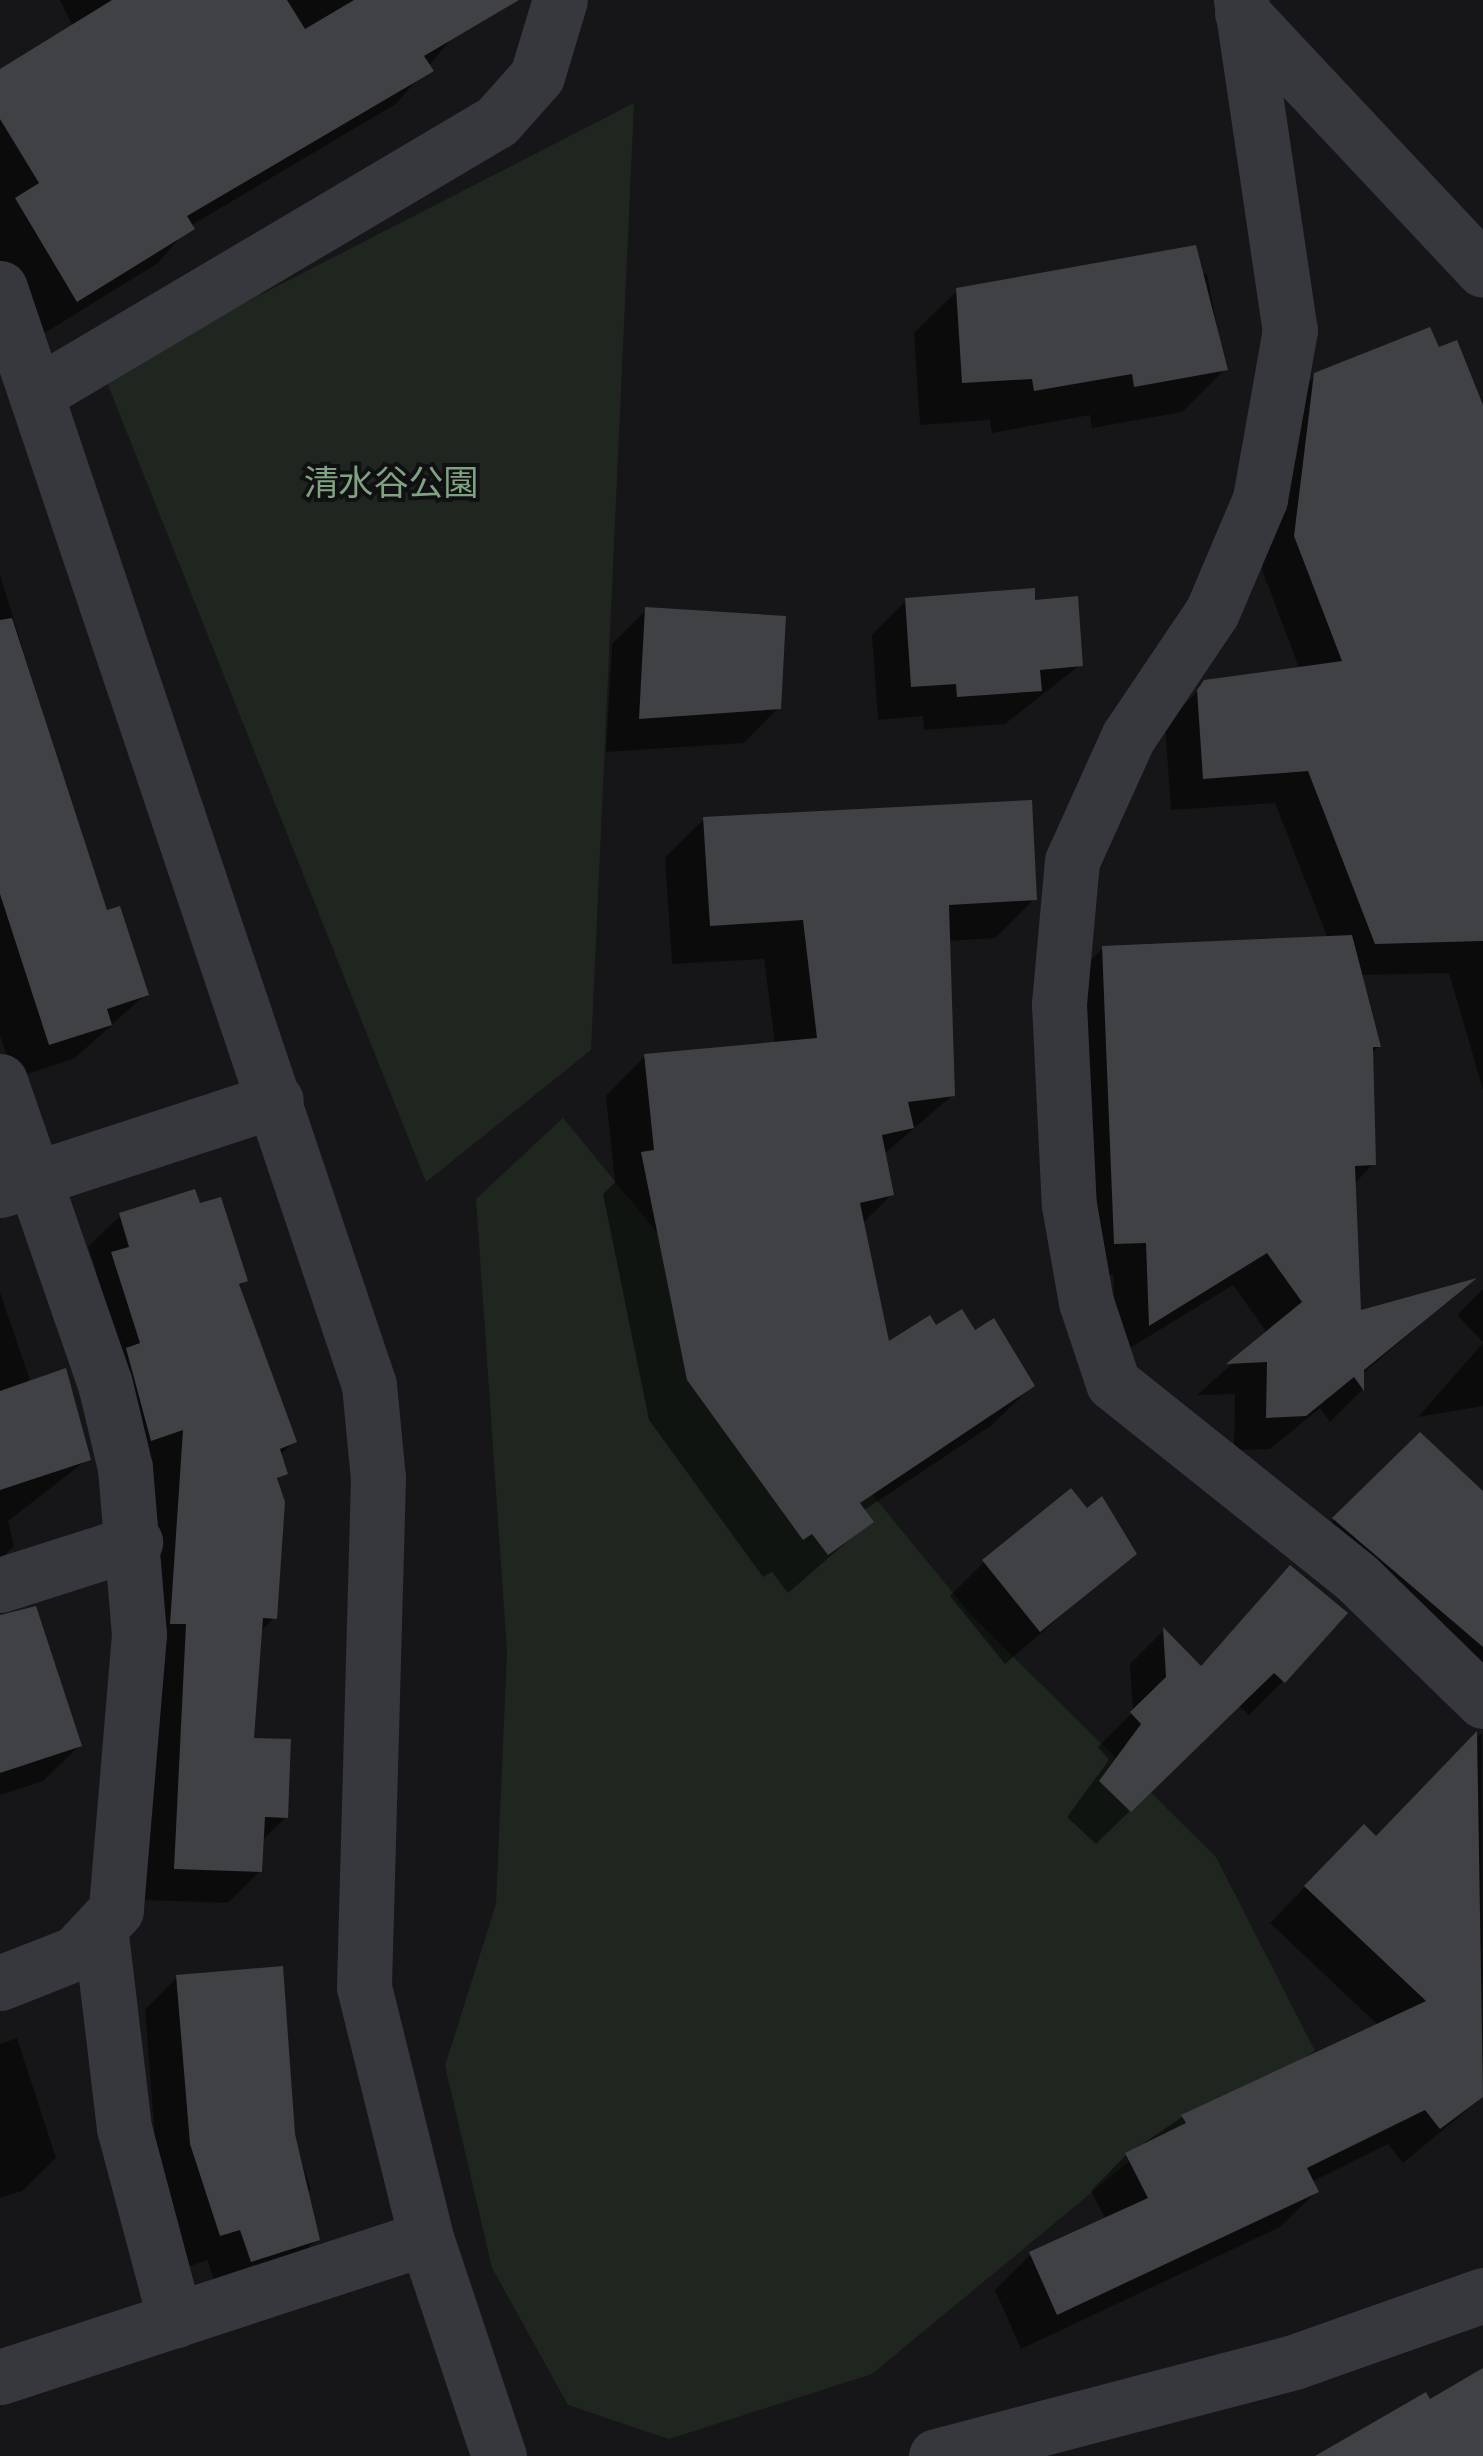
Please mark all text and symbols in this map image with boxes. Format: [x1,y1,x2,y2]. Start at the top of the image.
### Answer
park label: 清水谷公園 [304,460,478,502]

